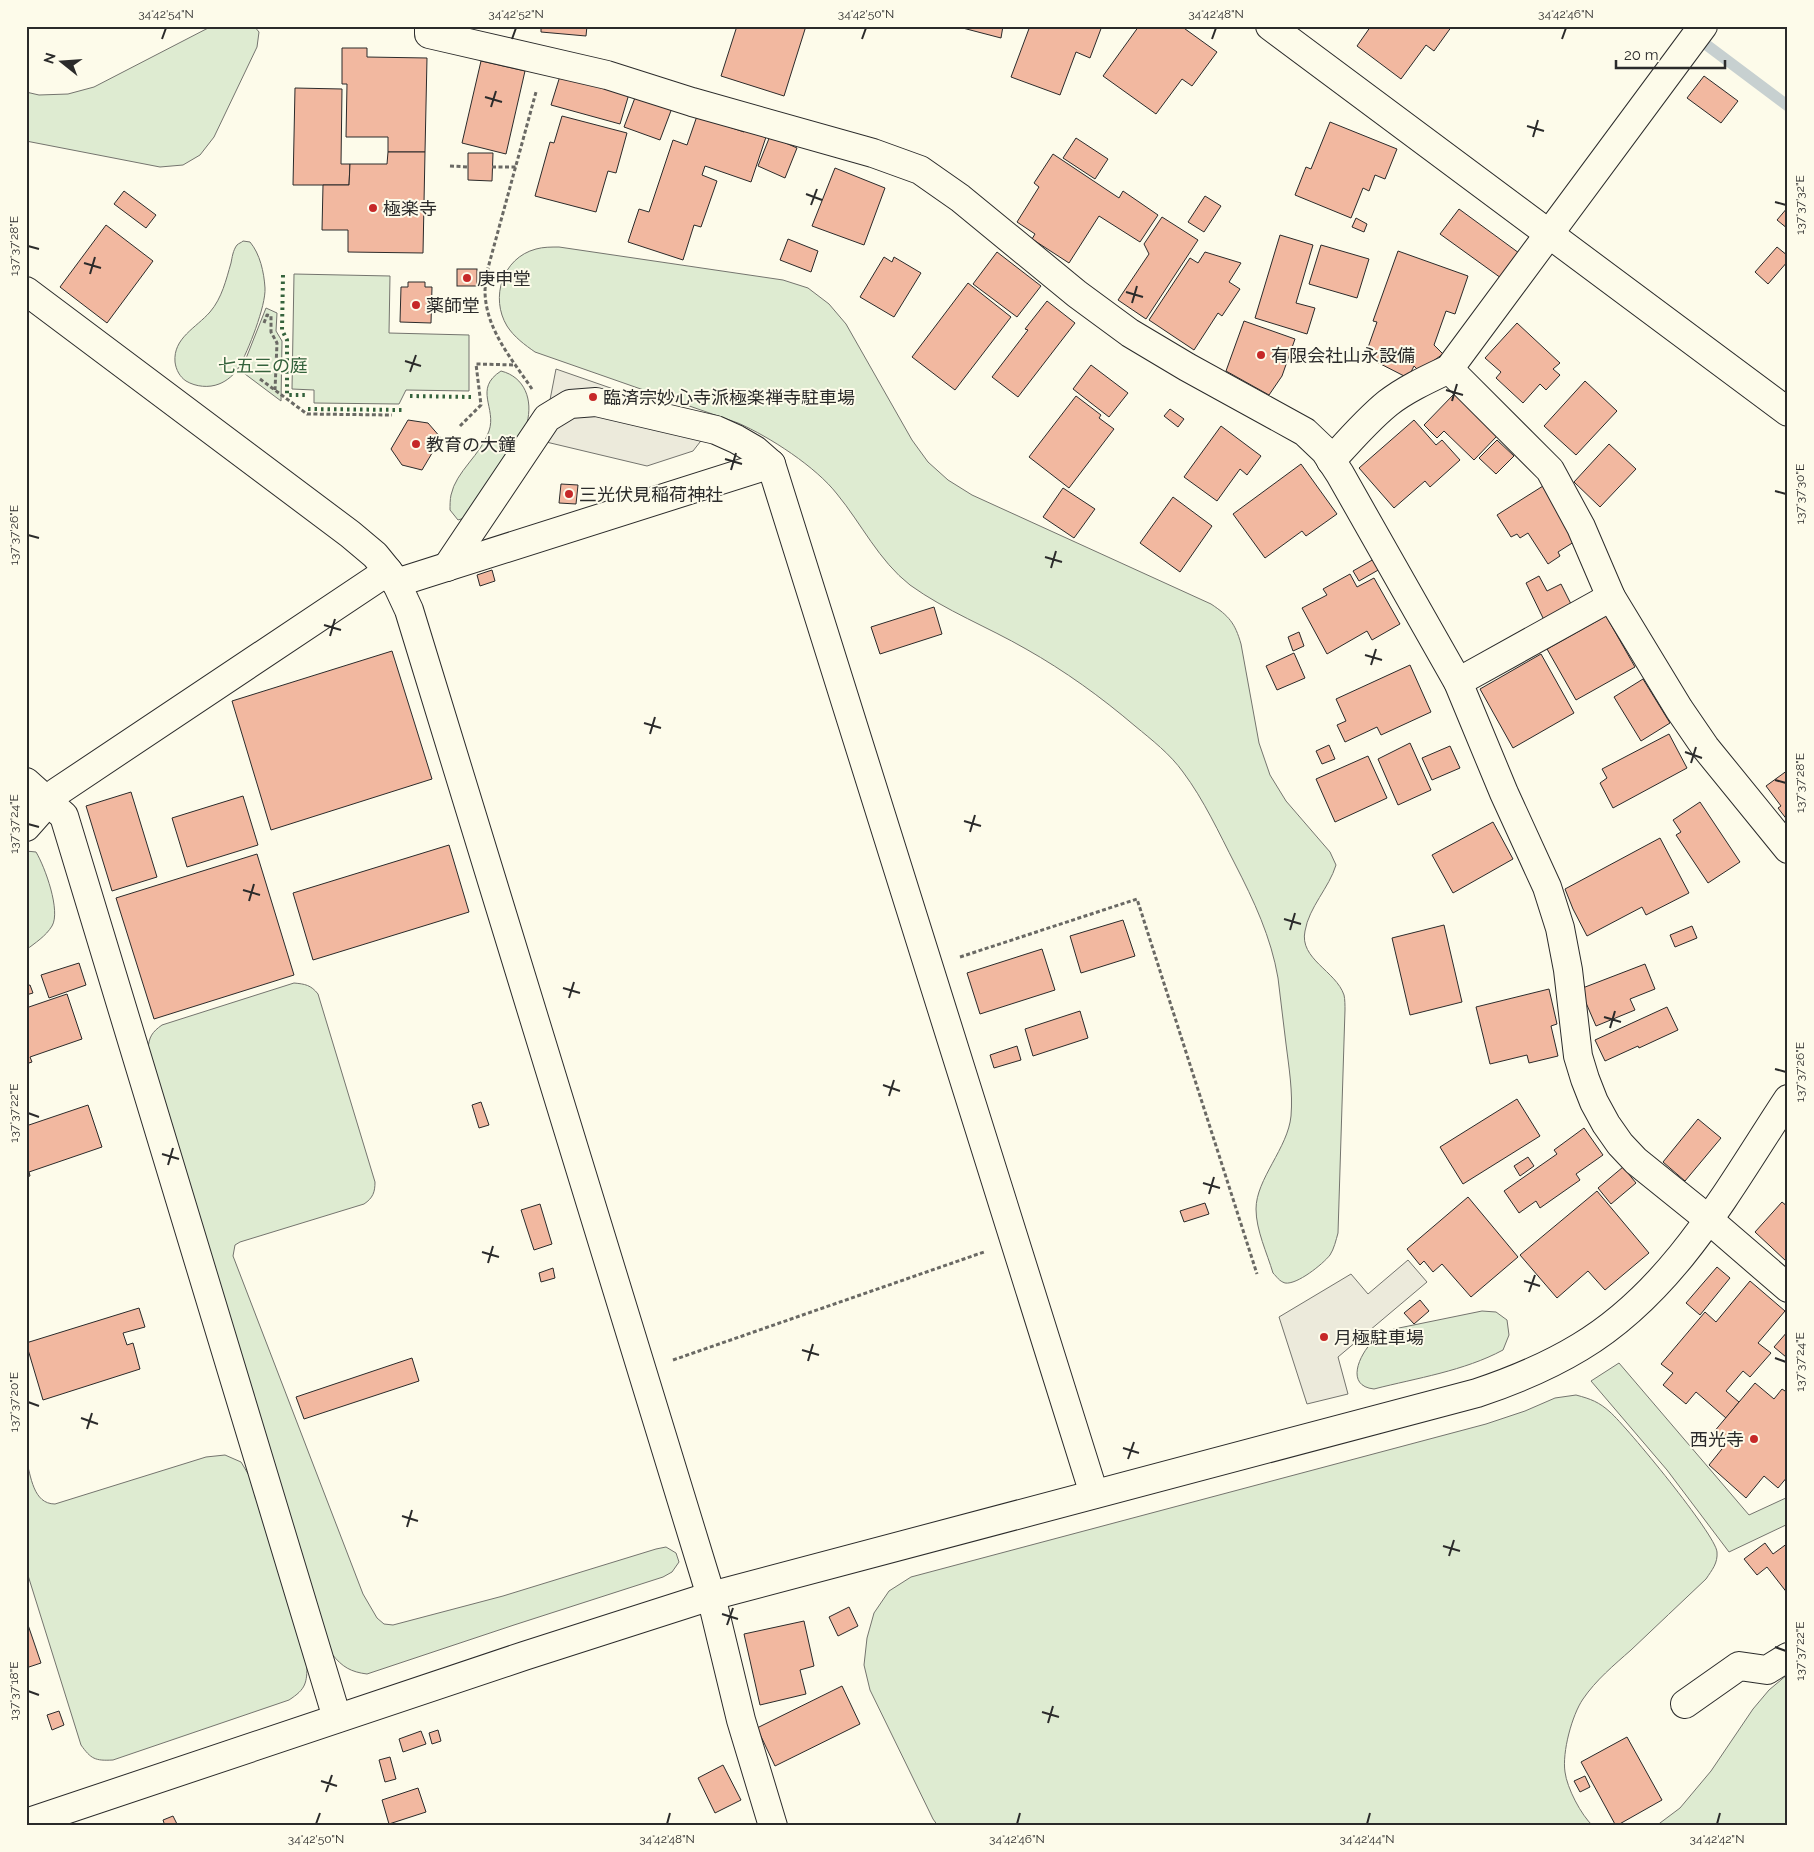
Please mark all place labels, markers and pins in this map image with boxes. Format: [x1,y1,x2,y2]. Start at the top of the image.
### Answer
place label: 極楽寺 [383,198,437,219]
marker: 極楽寺 [367,202,379,214]
place label: 庚申堂 [477,268,531,289]
marker: 庚申堂 [461,272,473,284]
place label: 薬師堂 [426,295,480,316]
marker: 薬師堂 [410,299,422,311]
place label: 有限会社山永設備 [1271,345,1415,366]
marker: 有限会社山永設備 [1255,349,1267,361]
place label: 臨済宗妙心寺派極楽禅寺駐車場 [603,387,855,408]
marker: 臨済宗妙心寺派極楽禅寺駐車場 [587,391,599,403]
place label: 教育の大鐘 [426,434,516,455]
marker: 教育の大鐘 [410,438,422,450]
place label: 三光伏見稲荷神社 [579,484,723,505]
marker: 三光伏見稲荷神社 [563,488,575,500]
place label: 月極駐車場 [1334,1327,1424,1348]
marker: 月極駐車場 [1318,1331,1330,1343]
place label: 西光寺 [1690,1429,1744,1450]
marker: 西光寺 [1748,1433,1760,1445]

